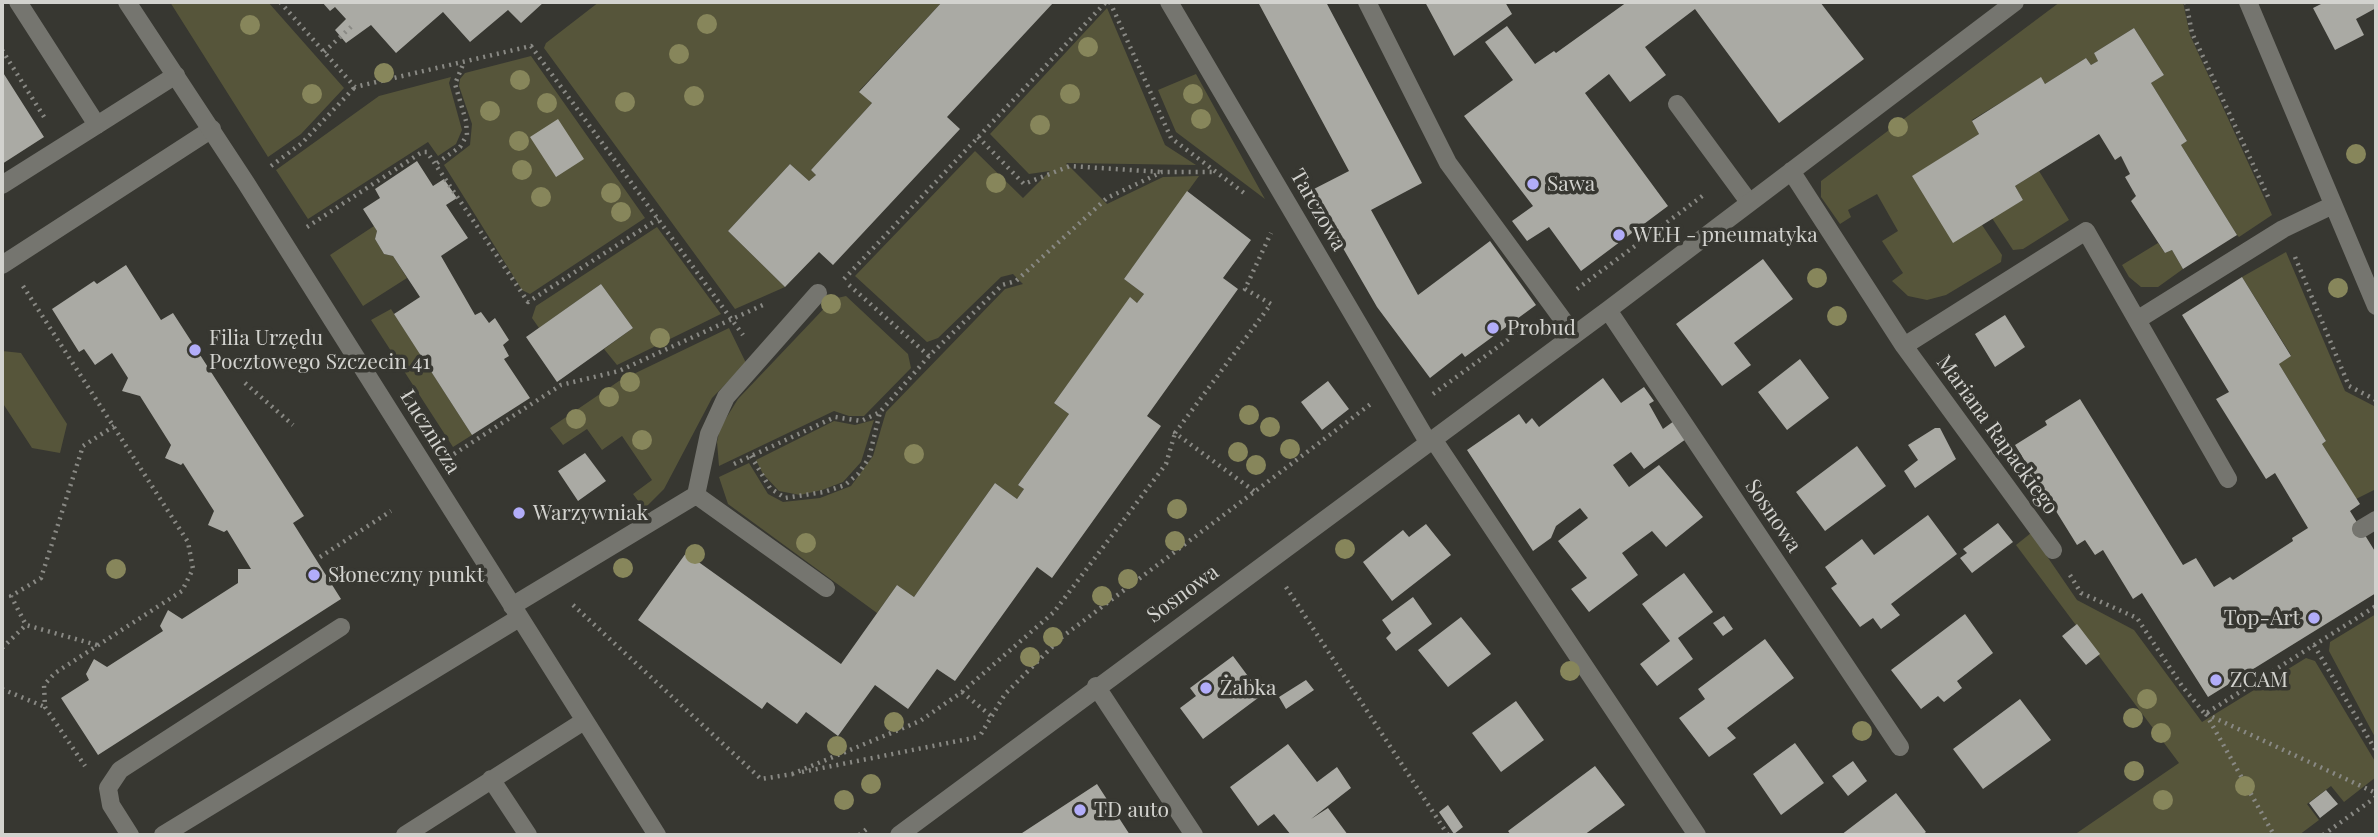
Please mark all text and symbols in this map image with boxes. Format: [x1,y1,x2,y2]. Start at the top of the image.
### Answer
street label: Tarczowa [1285,165,1351,255]
place label: Sawa [1547,171,1595,197]
marker: Sawa [1525,176,1541,192]
place label: WEH - pneumatyka [1633,222,1818,248]
marker: WEH - pneumatyka [1611,227,1627,243]
place label: Probud [1507,315,1576,341]
marker: Probud [1485,320,1501,336]
place label: Filia Urzędu Pocztowego Szczecin 41 [209,325,430,375]
marker: Filia Urzędu Pocztowego Szczecin 41 [187,342,203,358]
street label: Mariana Rapackiego [1931,351,2063,519]
street label: Łucznicza [394,385,466,479]
street label: Sosnowa [1739,475,1807,557]
place label: Warzywniak [533,500,648,526]
marker: Warzywniak [511,505,527,521]
street label: Sosnowa [1142,560,1224,628]
place label: Słoneczny punkt [328,562,484,588]
marker: Słoneczny punkt [306,567,322,583]
place label: Top-Art [2224,605,2300,631]
marker: Top-Art [2306,610,2322,626]
place label: ZCAM [2230,667,2288,693]
marker: ZCAM [2208,672,2224,688]
place label: Żabka [1220,675,1276,701]
marker: Żabka [1198,680,1214,696]
place label: TD auto [1094,797,1169,823]
marker: TD auto [1072,802,1088,818]

